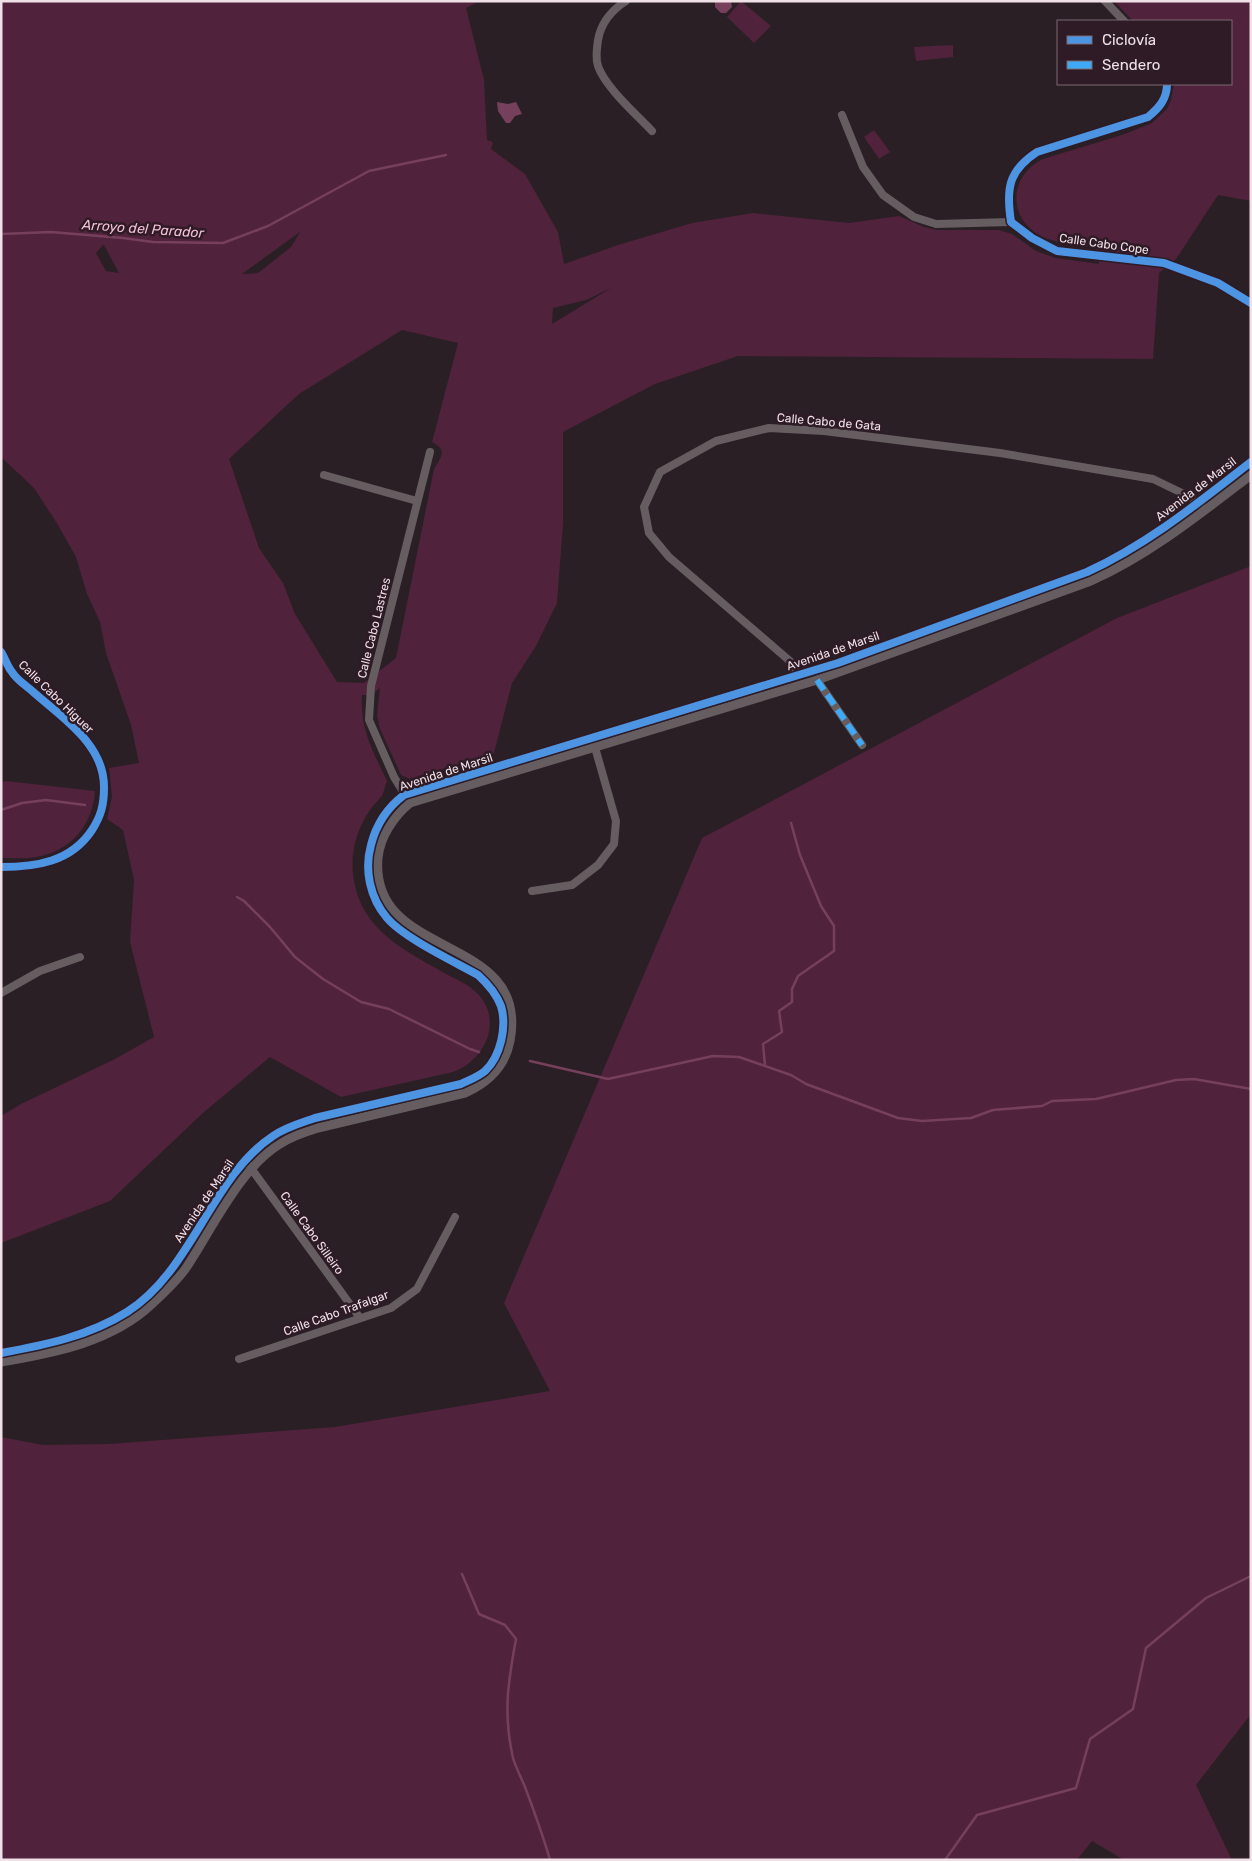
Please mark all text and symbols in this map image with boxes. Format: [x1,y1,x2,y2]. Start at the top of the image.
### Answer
legend [1057,20,1232,85]
text: Ciclovía [1102,31,1156,49]
text: Sendero [1102,56,1160,74]
water label: Arroyo del Parador [80,216,205,242]
street label: Calle Cabo Cope [1058,231,1150,257]
street label: Calle Cabo de Gata [776,410,882,434]
street label: Avenida de Marsil [1153,454,1239,524]
street label: Calle Cabo Lastres [355,576,393,680]
street label: Avenida de Marsil [785,629,881,673]
street label: Calle Cabo Higuer [16,658,97,737]
street label: Avenida de Marsil [398,750,494,794]
street label: Avenida de Marsil [171,1157,237,1245]
street label: Calle Cabo Silleiro [277,1189,347,1277]
street label: Calle Cabo Trafalgar [282,1287,391,1339]

